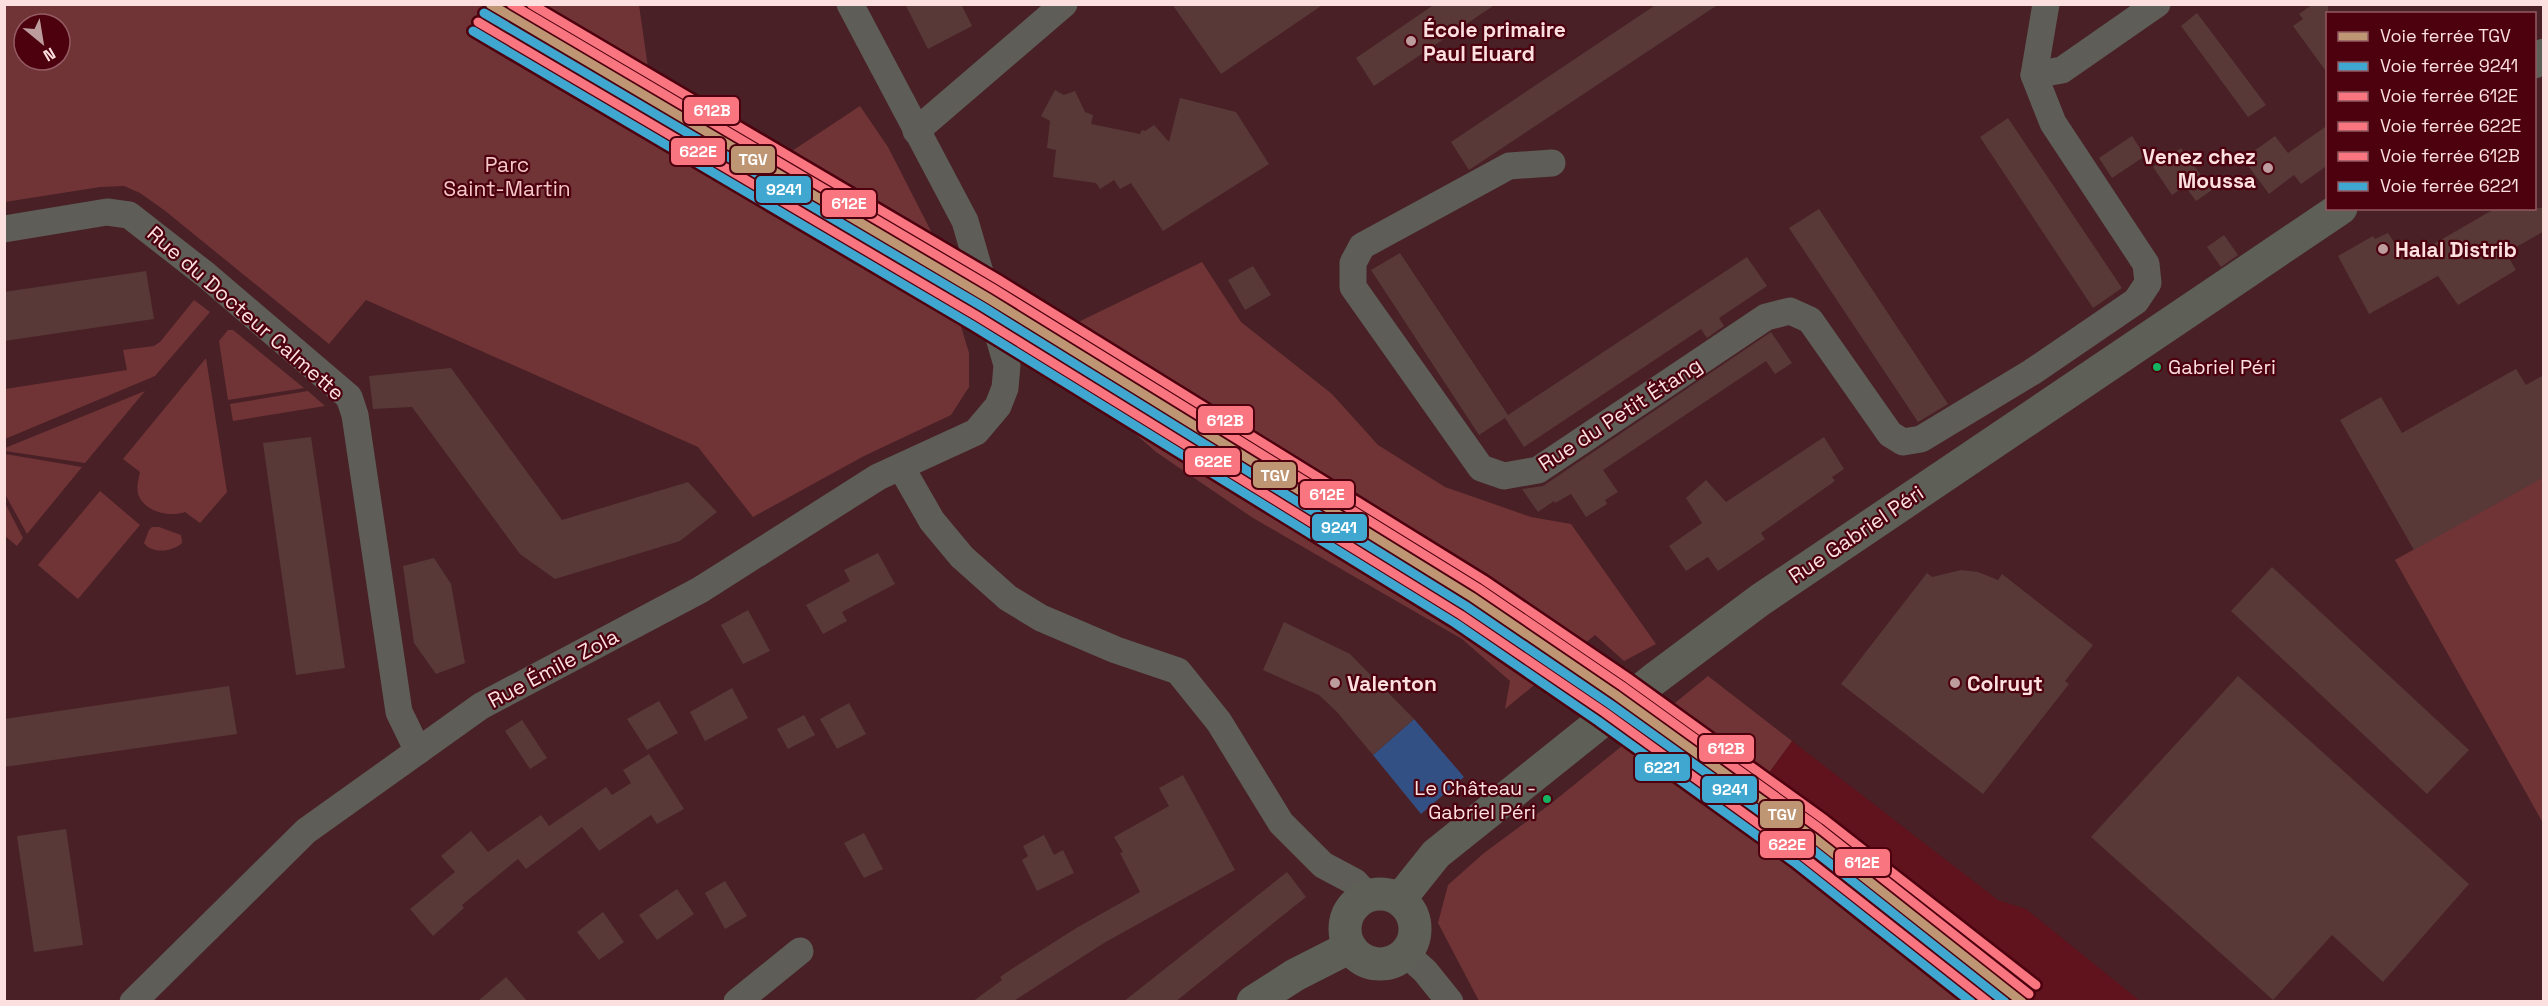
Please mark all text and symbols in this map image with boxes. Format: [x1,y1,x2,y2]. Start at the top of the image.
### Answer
north arrow [12,12,72,72]
legend [2326,12,2536,210]
place label: École primaire Paul Eluard [1423,16,1566,67]
text: Voie ferrée TGV [2380,24,2511,47]
marker: École primaire Paul Eluard [1404,34,1418,48]
text: N [39,43,59,66]
text: Voie ferrée 9241 [2380,54,2518,77]
text: Voie ferrée 612E [2380,84,2518,107]
line badge: 612B [683,96,740,125]
text: 612B [693,100,731,121]
text: Voie ferrée 622E [2380,114,2521,137]
line badge: 622E [670,137,726,166]
text: 622E [679,141,717,162]
place label: Venez chez Moussa [2142,143,2256,194]
text: Voie ferrée 612B [2380,144,2520,167]
line badge: TGV [730,145,776,174]
text: TGV [738,149,768,170]
park label: Parc Saint-Martin [443,151,571,202]
marker: Venez chez Moussa [2261,161,2275,175]
text: Voie ferrée 6221 [2380,174,2519,197]
line badge: 9241 [755,175,812,204]
text: 9241 [766,179,802,200]
line badge: 612E [821,189,877,218]
text: 612E [831,193,867,214]
street label: Rue du Docteur Calmette [142,220,350,406]
place label: Halal Distrib [2395,236,2517,263]
marker: Halal Distrib [2376,242,2390,256]
street label: Rue du Petit Étang [1533,351,1707,477]
place label: Gabriel Péri [2168,354,2276,380]
marker: Gabriel Péri [2151,361,2163,373]
line badge: 612B [1197,405,1254,434]
text: 612B [1206,410,1244,431]
line badge: 622E [1184,447,1241,476]
text: 622E [1194,451,1232,472]
line badge: TGV [1252,461,1297,489]
text: TGV [1260,465,1290,486]
street label: Rue Gabriel Péri [1783,479,1929,589]
line badge: 612E [1299,480,1355,509]
text: 612E [1309,484,1345,505]
line badge: 9241 [1311,513,1368,542]
text: 9241 [1321,517,1357,538]
street label: Rue Émile Zola [483,622,623,714]
place label: Valenton [1347,670,1437,697]
place label: Colruyt [1967,670,2043,697]
marker: Valenton [1328,676,1342,690]
marker: Colruyt [1948,676,1962,690]
line badge: 612B [1698,734,1755,763]
text: 612B [1707,738,1745,759]
line badge: 6221 [1634,753,1691,782]
text: 6221 [1644,757,1680,778]
place label: Le Château - Gabriel Péri [1414,775,1536,825]
line badge: 9241 [1701,775,1758,804]
text: 9241 [1712,779,1748,800]
marker: Le Château - Gabriel Péri [1541,793,1553,805]
line badge: TGV [1759,800,1804,829]
text: TGV [1767,804,1797,825]
line badge: 622E [1759,830,1815,859]
text: 622E [1768,834,1806,855]
line badge: 612E [1834,848,1891,877]
text: 612E [1844,852,1880,873]

